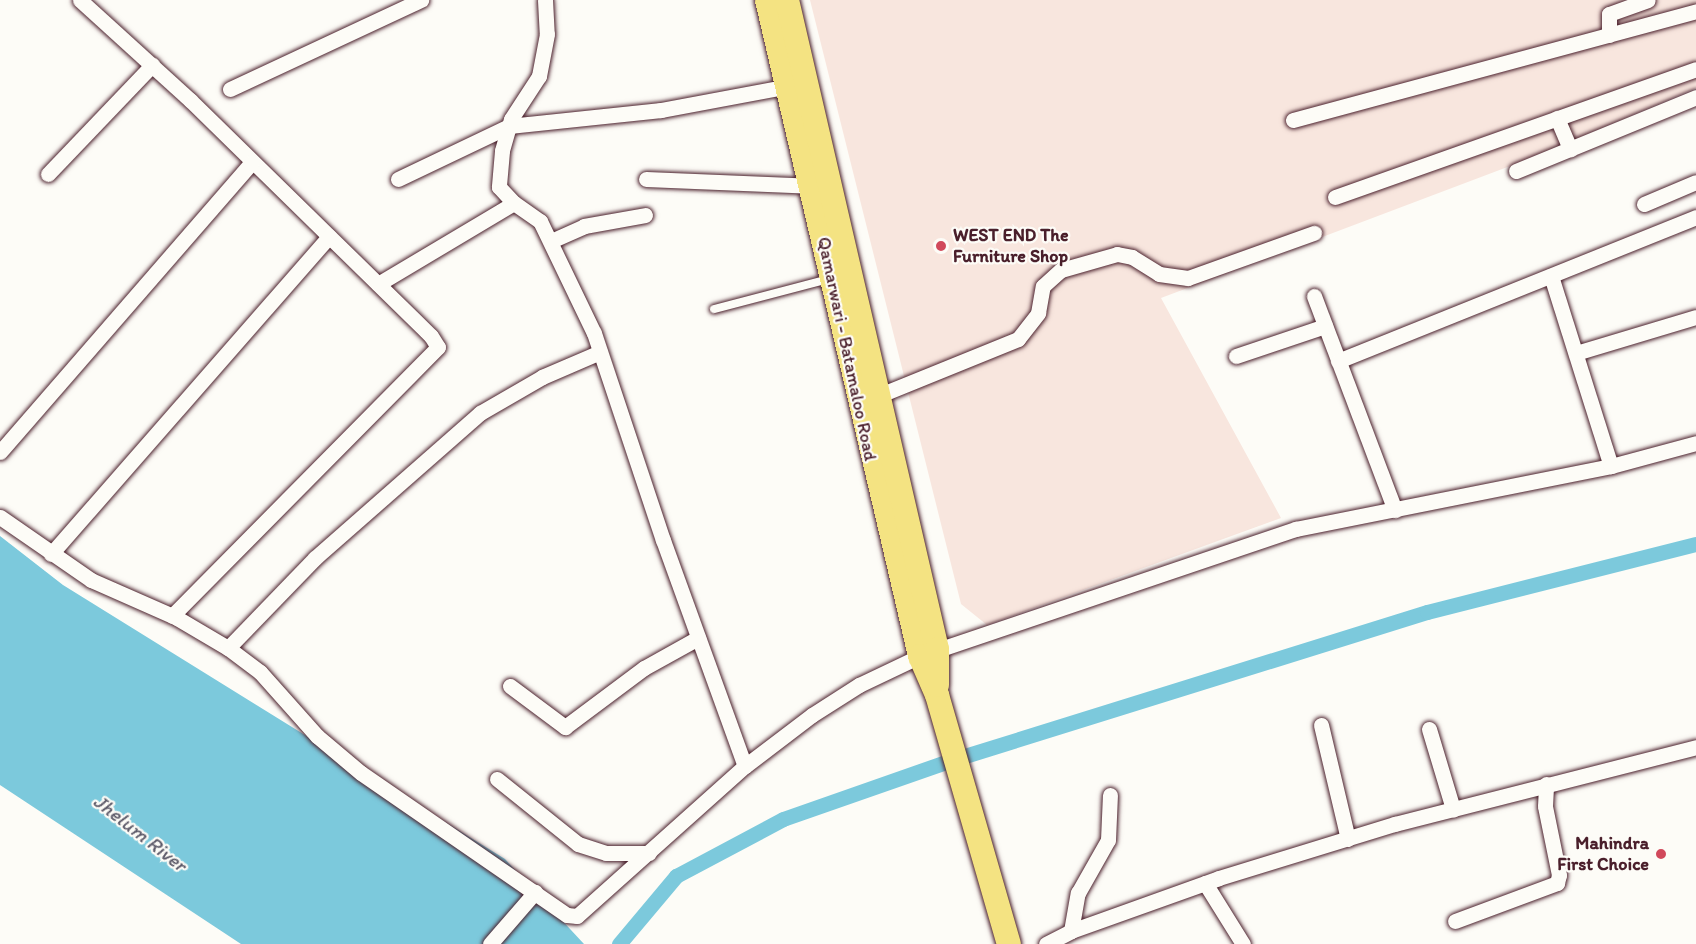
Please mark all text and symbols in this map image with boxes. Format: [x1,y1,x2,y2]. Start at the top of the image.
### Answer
place label: WEST END The Furniture Shop [953,225,1068,268]
street label: Qamarwari - Batamaloo Road [813,235,881,463]
marker: WEST END The Furniture Shop [934,239,948,253]
water label: Jhelum River [89,789,191,877]
place label: Mahindra First Choice [1557,833,1649,876]
marker: Mahindra First Choice [1654,847,1668,861]

